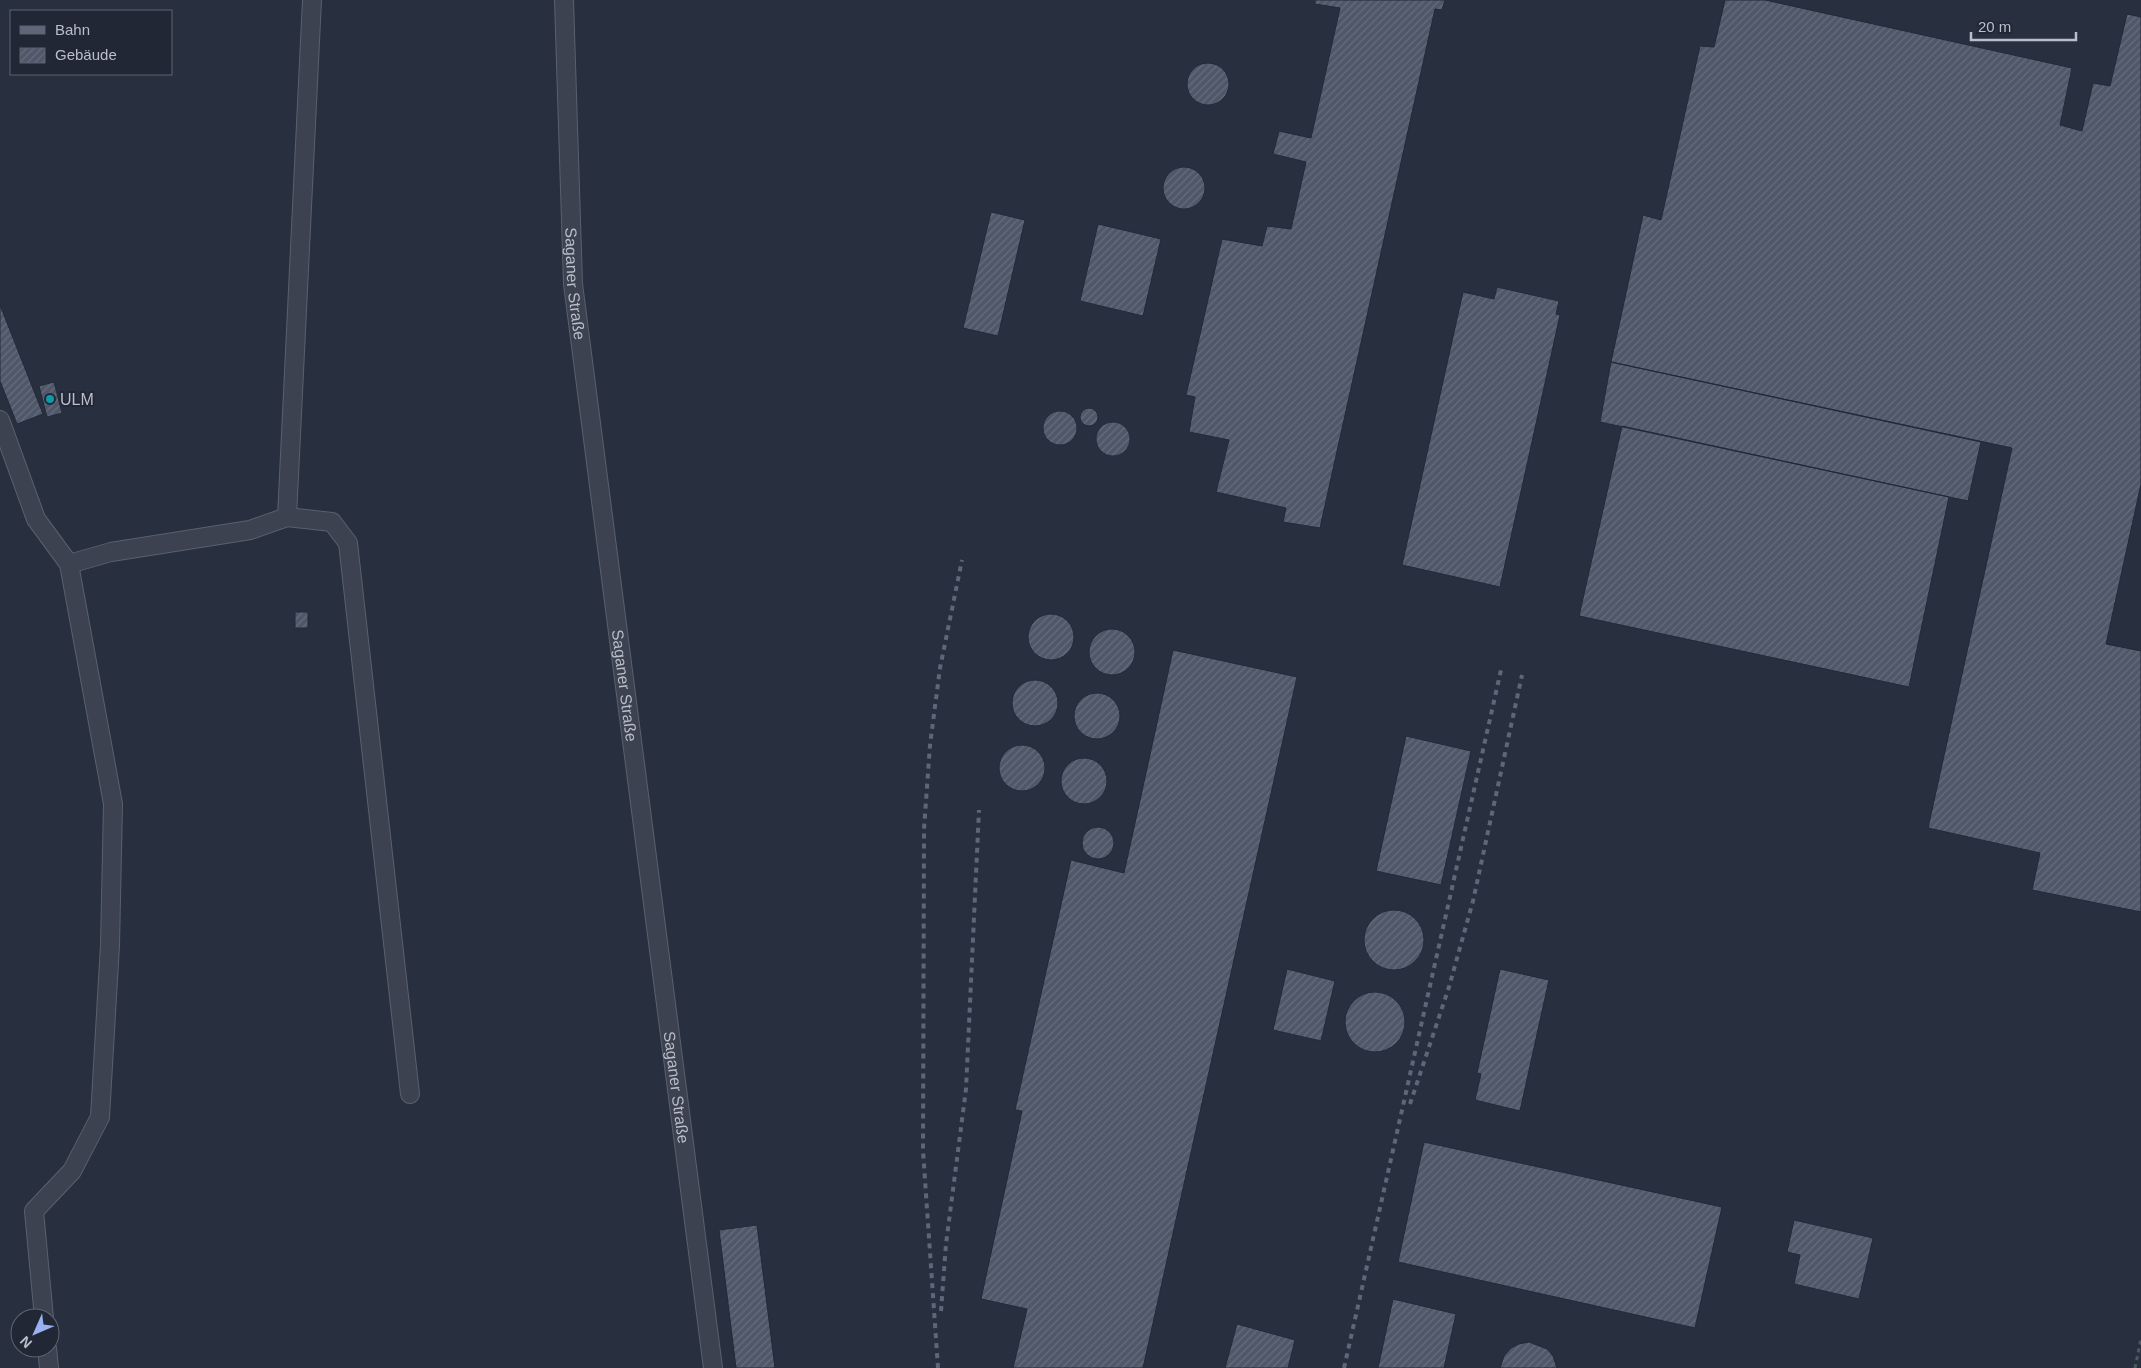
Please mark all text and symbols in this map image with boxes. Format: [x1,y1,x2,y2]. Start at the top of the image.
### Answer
legend [10,10,172,75]
scale bar [1971,10,2076,42]
text: 20 m [1978,18,2011,35]
text: Bahn [55,21,90,38]
text: Gebäude [55,46,117,63]
street label: Saganer Straße [563,227,589,341]
place label: ULM [60,391,94,408]
marker: ULM [44,393,56,405]
street label: Saganer Straße [609,628,641,743]
street label: Saganer Straße [661,1030,692,1144]
north arrow [10,1308,60,1358]
text: N [17,1333,35,1351]

